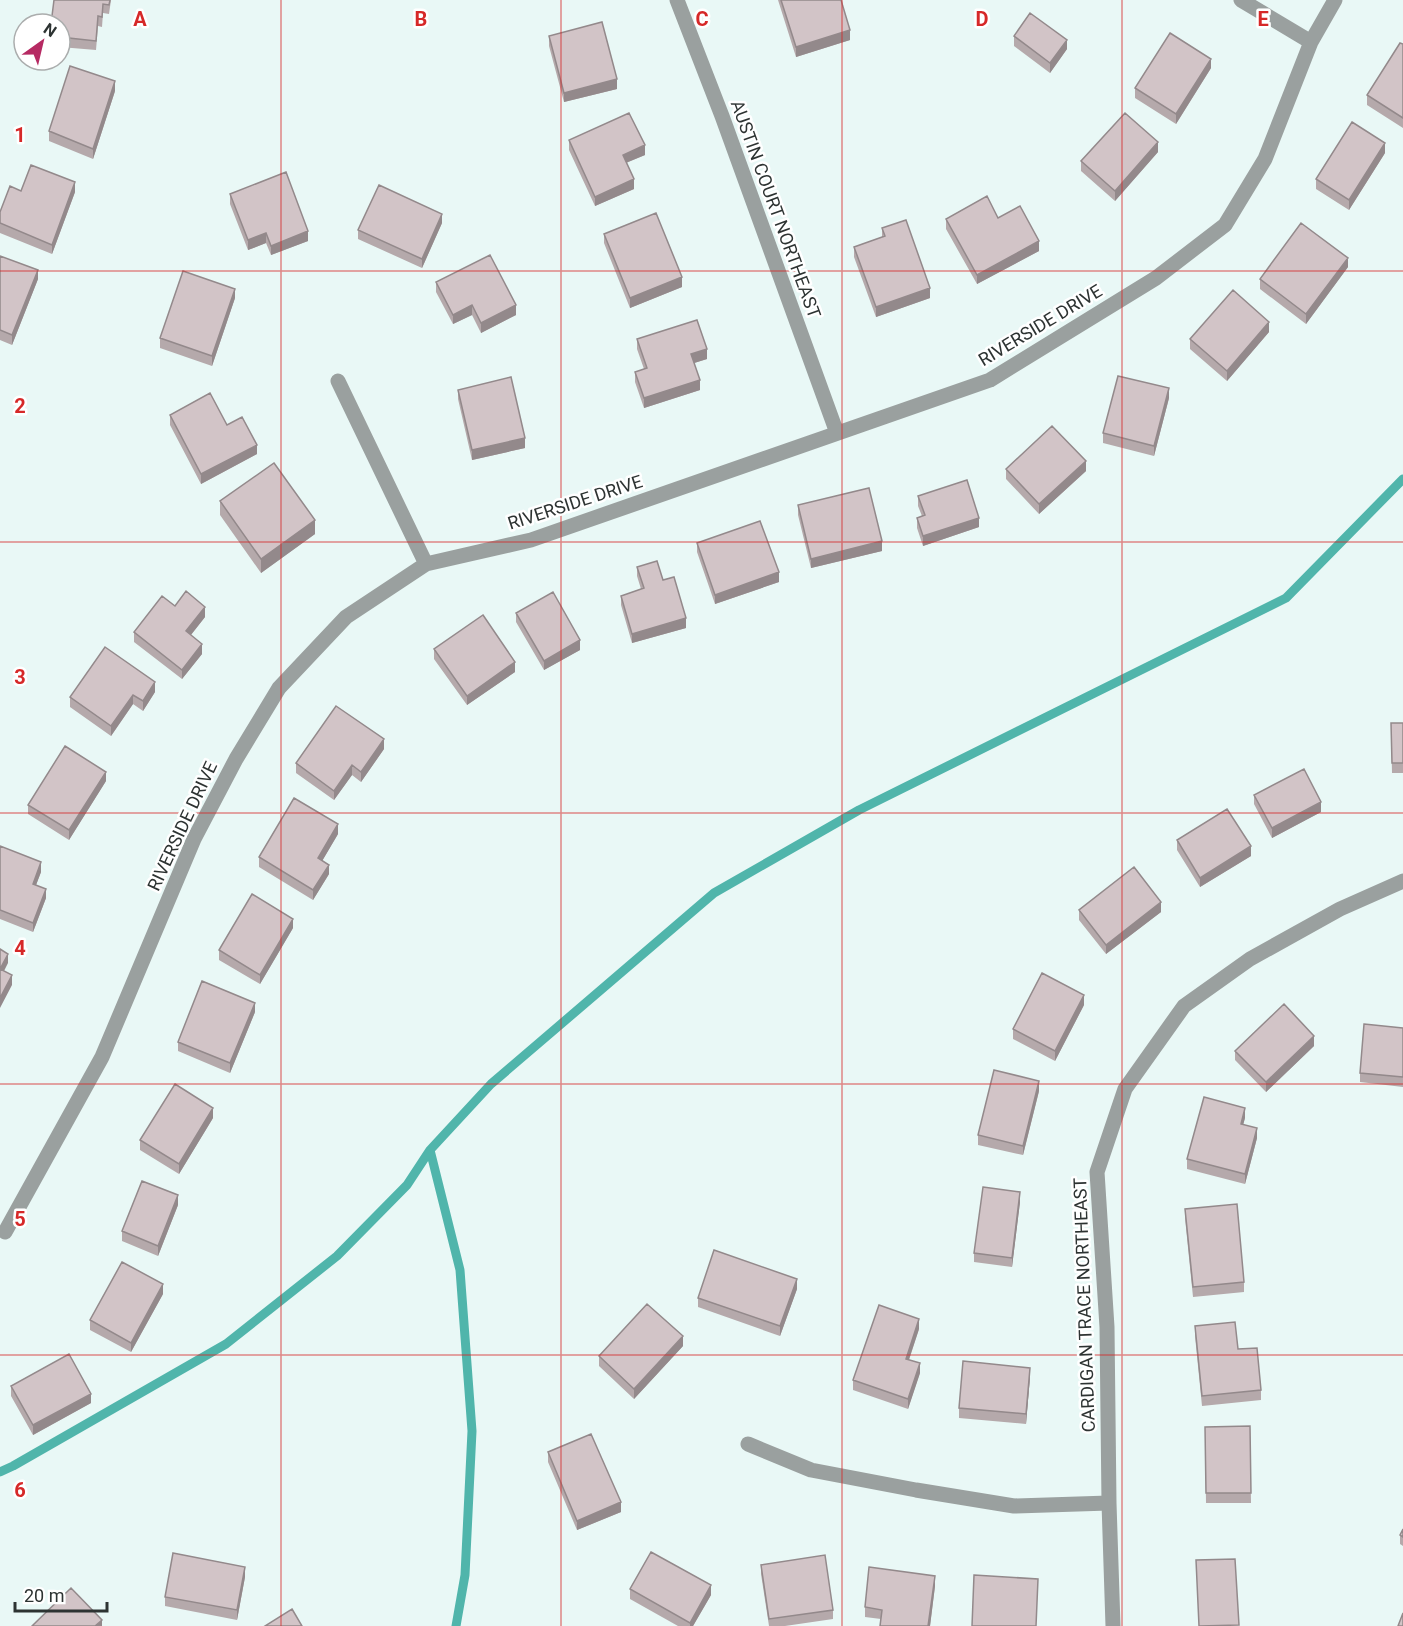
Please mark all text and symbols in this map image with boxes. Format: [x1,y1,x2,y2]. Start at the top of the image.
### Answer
text: A [133,7,147,31]
text: B [415,7,427,31]
text: C [695,7,709,31]
text: D [976,7,989,31]
text: E [1257,7,1269,31]
north arrow [12,12,72,72]
text: N [40,19,60,41]
street label: AUSTIN COURT NORTHEAST [727,97,825,321]
text: 1 [14,123,26,147]
street label: RIVERSIDE DRIVE [974,280,1106,370]
text: 2 [14,394,26,418]
street label: RIVERSIDE DRIVE [505,470,645,534]
text: 3 [14,665,26,689]
street label: RIVERSIDE DRIVE [143,758,221,894]
text: 4 [14,936,26,960]
street label: CARDIGAN TRACE NORTHEAST [1069,1177,1099,1433]
text: 5 [14,1207,26,1231]
text: 6 [14,1478,26,1502]
scale bar [15,1575,106,1613]
text: 20 m [24,1585,64,1606]

